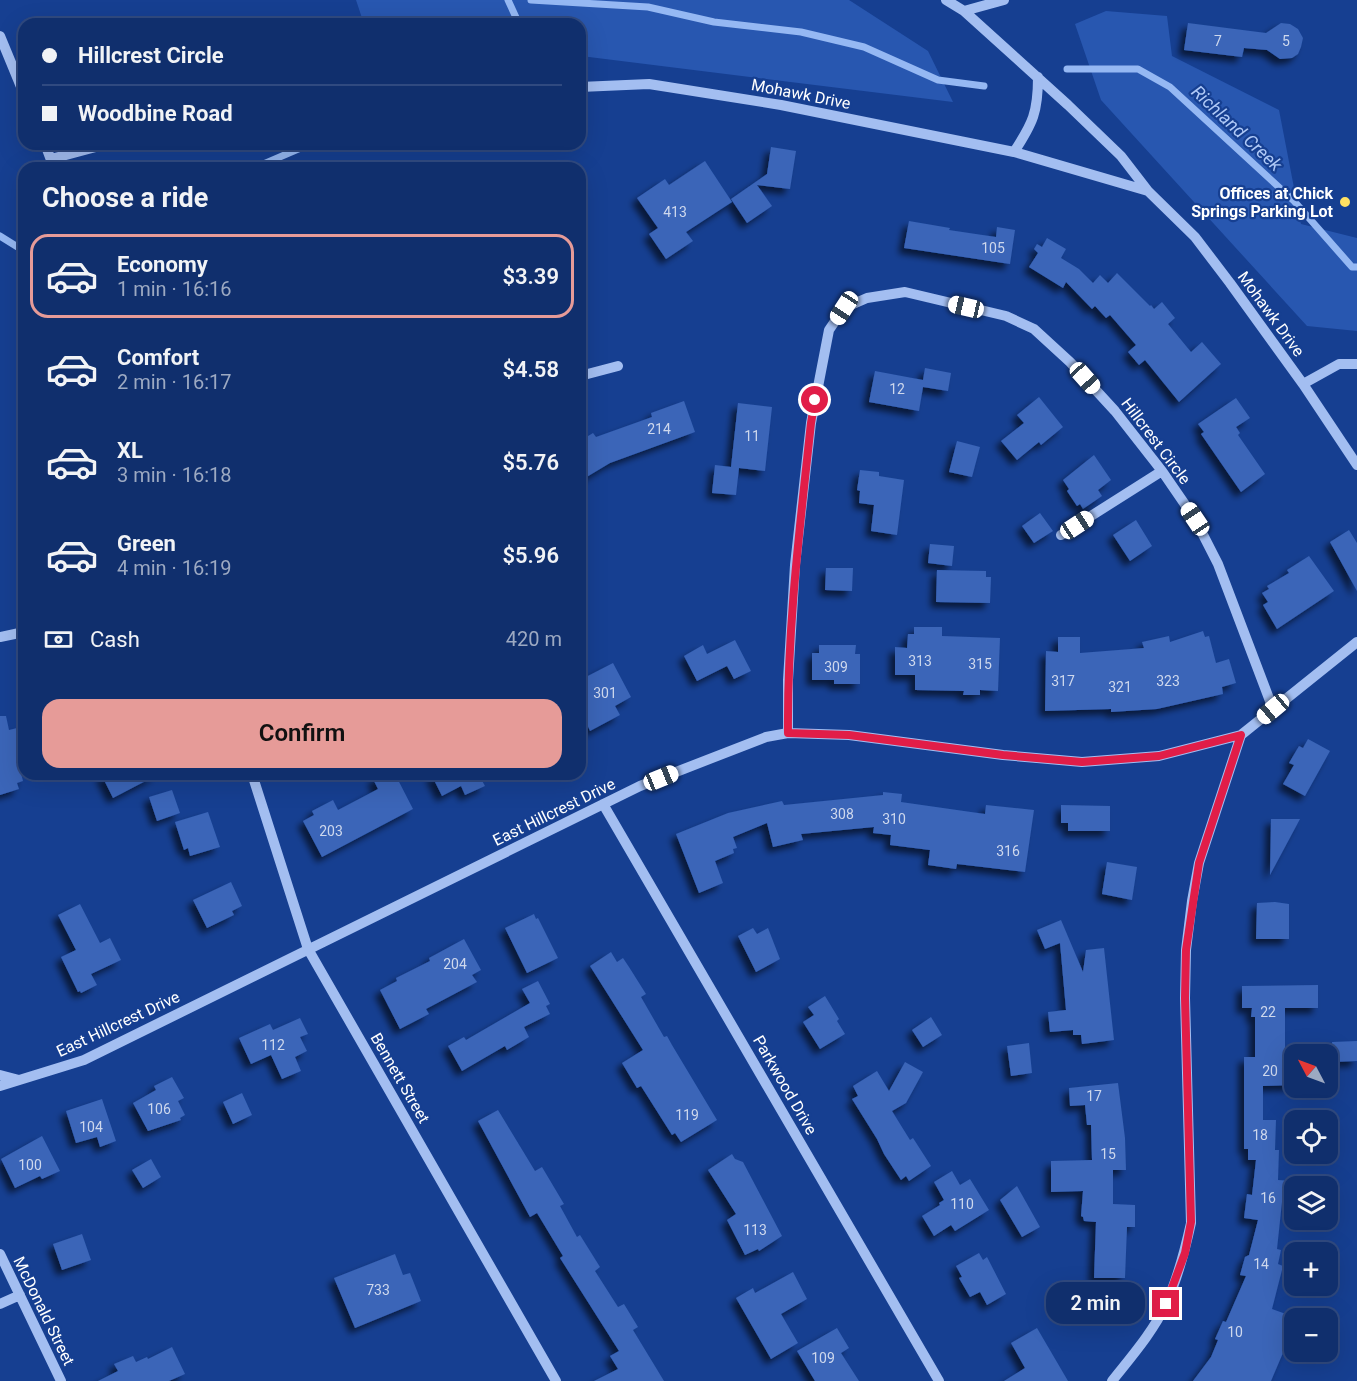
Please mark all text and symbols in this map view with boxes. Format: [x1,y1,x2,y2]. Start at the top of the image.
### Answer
house number: 7 [1214,33,1222,49]
house number: 5 [1282,33,1290,49]
text: Hillcrest Circle [78,43,224,68]
street label: Mohawk Drive [750,75,852,113]
water label: Richland Creek [1187,81,1287,176]
text: Woodbine Road [78,101,233,126]
text: Choose a ride [42,182,208,214]
place label: Offices at Chick Springs Parking Lot [1191,184,1334,221]
marker: Offices at Chick Springs Parking Lot [1338,195,1352,209]
house number: 413 [663,204,687,220]
house number: 105 [981,240,1005,256]
icon: car [45,249,99,303]
text: Economy [117,252,208,277]
text: $3.39 [502,264,559,289]
street label: Mohawk Drive [1234,268,1308,360]
text: 1 min · 16:16 [117,277,232,301]
car [827,288,861,328]
car [946,294,986,320]
icon: car [45,342,99,396]
text: Comfort [117,345,199,370]
text: $4.58 [502,357,559,382]
car [1066,359,1104,397]
text: 2 min · 16:17 [117,370,232,394]
house number: 12 [889,381,905,397]
route start [801,386,828,413]
street label: Hillcrest Circle [1117,394,1195,488]
house number: 214 [647,421,671,437]
house number: 11 [744,428,760,444]
icon: car [45,435,99,489]
text: XL [117,438,143,463]
text: $5.76 [502,450,559,475]
text: 3 min · 16:18 [117,463,232,487]
car [1177,499,1213,539]
car [1057,508,1097,542]
icon: car [45,528,99,582]
text: Green [117,531,176,556]
text: $5.96 [502,543,559,568]
text: 4 min · 16:19 [117,556,232,580]
icon: cash [42,623,75,656]
text: Cash [90,627,140,652]
text: 420 m [506,627,562,651]
house number: 313 [908,653,932,669]
house number: 315 [968,656,992,672]
house number: 309 [824,659,848,675]
house number: 317 [1051,673,1075,689]
house number: 323 [1156,673,1180,689]
house number: 321 [1108,679,1132,695]
house number: 301 [593,685,617,701]
car [1253,691,1293,727]
button: Confirm [42,699,562,768]
car [641,763,681,793]
street label: East Hillcrest Drive [490,774,618,850]
house number: 308 [830,806,854,822]
house number: 310 [882,811,906,827]
house number: 203 [319,823,343,839]
house number: 316 [996,843,1020,859]
house number: 204 [443,956,467,972]
street label: East Hillcrest Drive [53,987,183,1061]
house number: 22 [1260,1004,1276,1020]
street label: Bennett Street [366,1029,434,1127]
street label: Parkwood Drive [749,1032,821,1138]
house number: 112 [261,1037,285,1053]
north arrow [1284,1044,1338,1098]
map controls [1284,1044,1338,1362]
house number: 20 [1262,1063,1278,1079]
house number: 17 [1086,1088,1102,1104]
house number: 106 [147,1101,171,1117]
house number: 119 [675,1107,699,1123]
button: locate [1284,1110,1338,1164]
house number: 104 [79,1119,103,1135]
house number: 18 [1252,1127,1268,1143]
house number: 15 [1100,1146,1116,1162]
house number: 100 [18,1157,42,1173]
button: layers [1284,1176,1338,1230]
house number: 16 [1260,1190,1276,1206]
house number: 110 [950,1196,974,1212]
house number: 113 [743,1222,767,1238]
button: + [1284,1242,1338,1296]
street label: McDonald Street [9,1254,79,1368]
house number: 14 [1253,1256,1269,1272]
house number: 733 [366,1282,390,1298]
callout: 2 min [1046,1283,1145,1325]
route end [1152,1290,1179,1317]
text: 2 min [1070,1291,1121,1315]
button: − [1284,1308,1338,1362]
house number: 10 [1227,1324,1243,1340]
house number: 109 [811,1350,835,1366]

